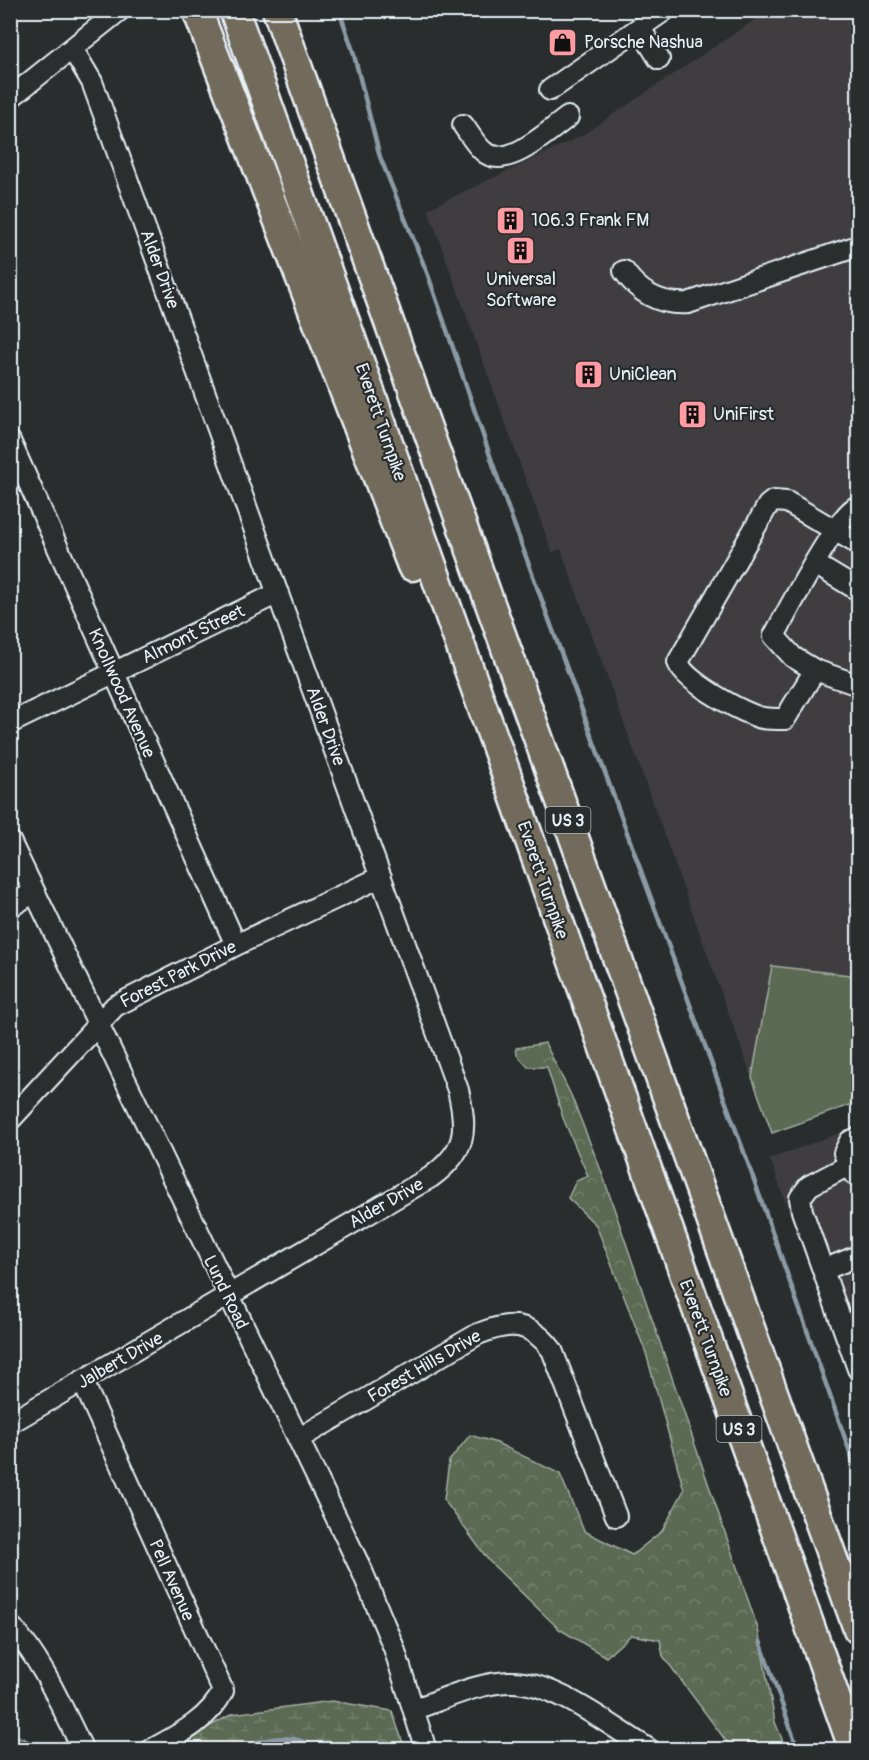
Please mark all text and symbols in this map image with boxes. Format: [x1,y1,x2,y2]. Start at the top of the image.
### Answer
shop icon: Porsche Nashua [547,26,579,58]
place label: Porsche Nashua [584,31,703,54]
building icon: 106.3 Frank FM [494,204,526,236]
place label: 106.3 Frank FM [531,209,649,232]
street label: Alder Drive [135,226,185,312]
building icon: Universal Software [505,234,537,266]
place label: Universal Software [486,268,556,312]
building icon: UniClean [572,358,604,390]
street label: Everett Turnpike [350,360,411,484]
place label: UniClean [609,363,677,386]
building icon: UniFirst [676,398,708,430]
place label: UniFirst [713,403,775,426]
street label: Almont Street [138,599,249,669]
street label: Knollwood Avenue [83,625,160,762]
street label: Alder Drive [301,683,351,769]
road number: US 3 [546,807,590,833]
street label: Everett Turnpike [512,818,573,942]
street label: Forest Park Drive [116,935,240,1014]
street label: Alder Drive [345,1173,428,1234]
street label: Lund Road [198,1251,253,1333]
street label: Everett Turnpike [674,1276,737,1400]
street label: Forest Hills Drive [363,1325,485,1408]
street label: Jalbert Drive [73,1327,167,1394]
road number: US 3 [716,1416,762,1442]
street label: Pell Avenue [143,1536,200,1625]

